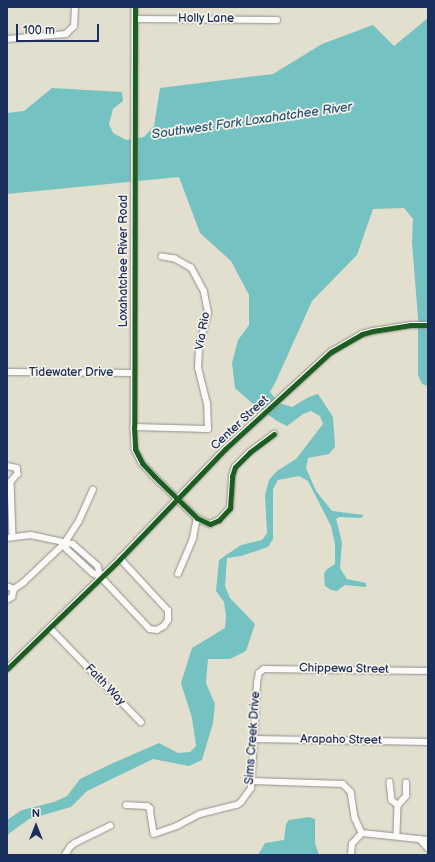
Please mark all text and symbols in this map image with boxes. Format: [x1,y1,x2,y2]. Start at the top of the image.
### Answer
street label: Holly Lane [178,12,234,26]
scale bar [18,16,101,42]
text: 100 m [23,23,55,38]
water label: Southwest Fork Loxahatchee River [151,99,353,143]
street label: Loxahatchee River Road [117,195,131,327]
street label: Via Rio [193,311,213,351]
street label: Tidewater Drive [29,366,113,380]
street label: Center Street [208,393,272,453]
street label: Faith Way [82,661,128,709]
street label: Chippewa Street [299,661,389,677]
street label: Sims Creek Drive [243,691,263,785]
street label: Arapaho Street [300,732,382,748]
north arrow [16,806,56,846]
text: N [32,807,40,820]

